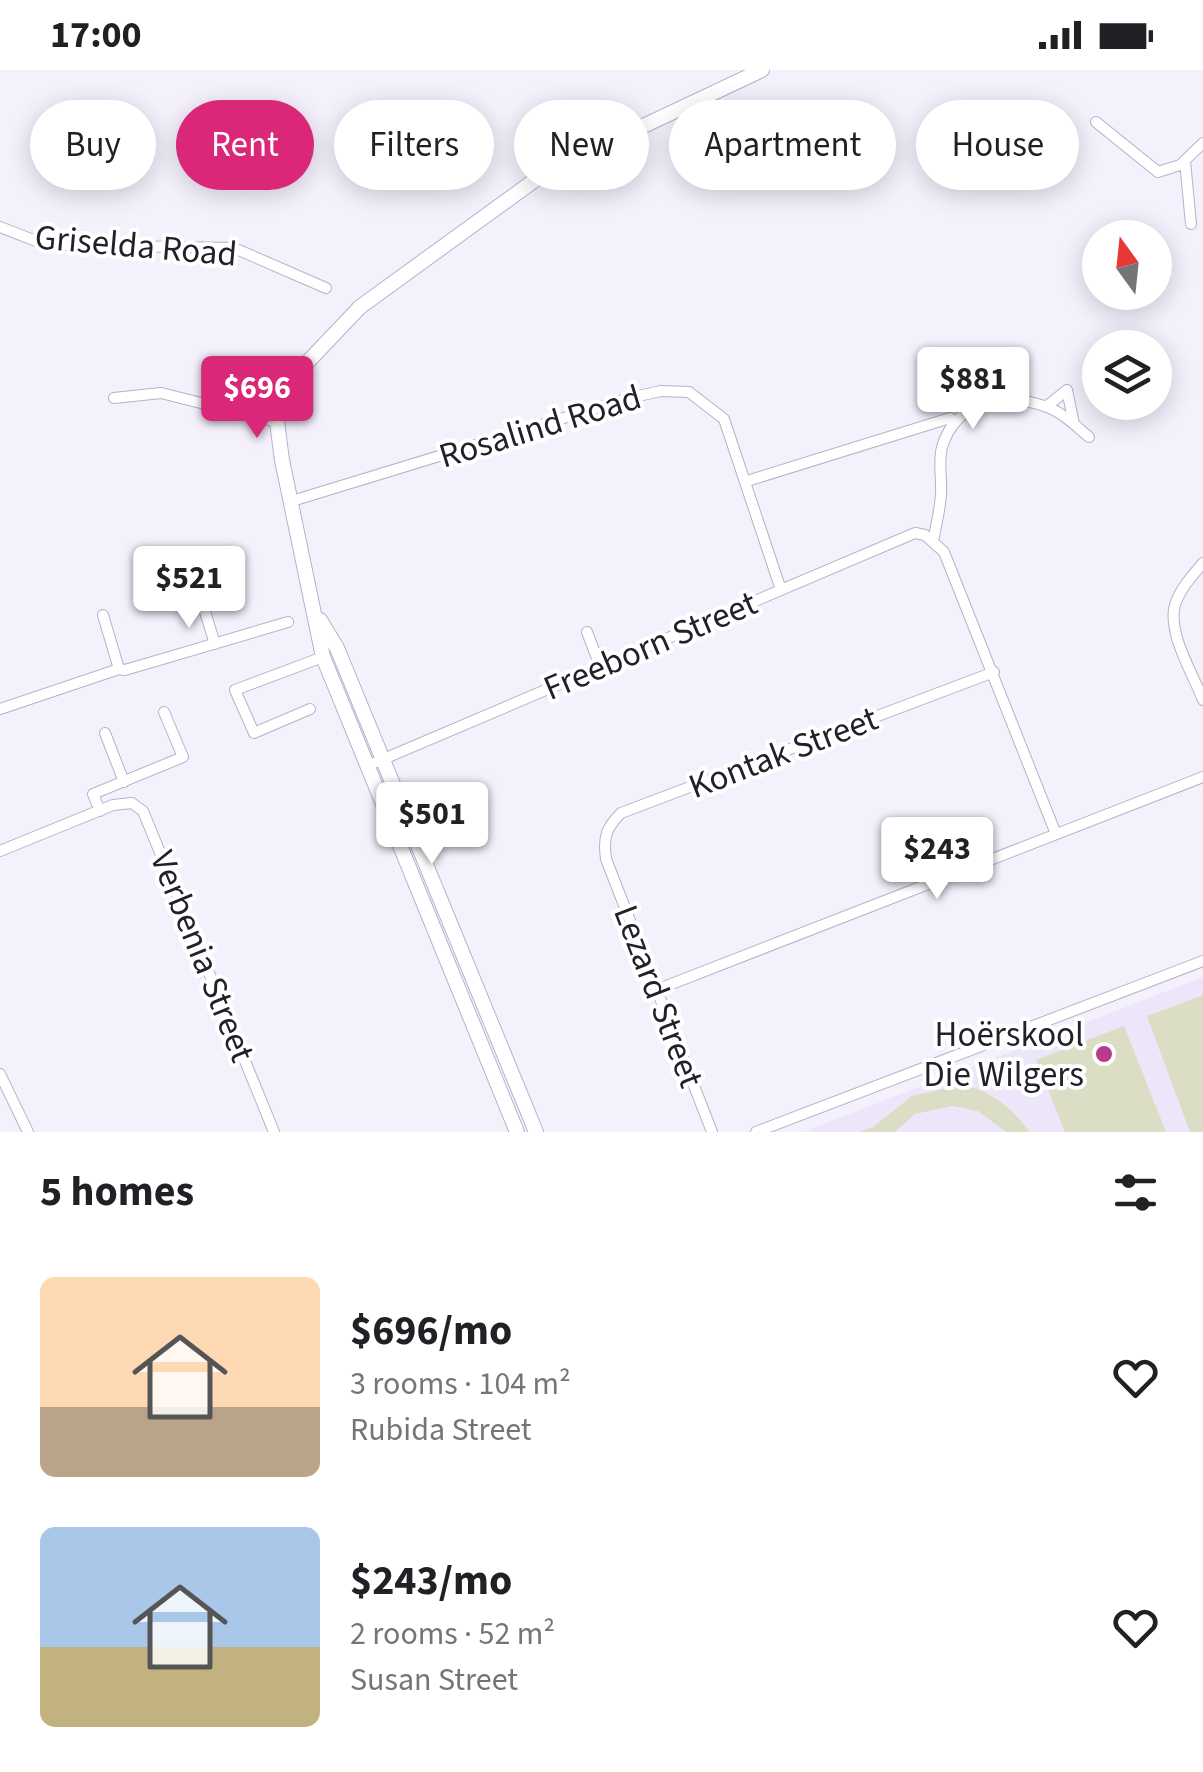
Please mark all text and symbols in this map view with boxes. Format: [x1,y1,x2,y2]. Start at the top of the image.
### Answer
text: 17:00 [50,8,142,62]
chip: Buy [30,100,156,190]
chip: Rent [176,100,314,190]
chip: Filters [334,100,494,190]
chip: New [514,100,649,190]
chip: Apartment [669,100,896,190]
chip: House [916,100,1079,190]
street label: Griselda Road [33,212,239,280]
north arrow [1082,220,1172,310]
map controls [1082,220,1172,420]
button: layers [1082,330,1172,420]
pin: $881 [914,347,1032,432]
pin: $696 [198,356,316,441]
text: $881 [939,356,1007,402]
text: $696 [223,365,291,411]
street label: Rosalind Road [433,372,648,481]
pin: $521 [130,546,248,631]
text: $521 [155,555,223,601]
street label: Freeborn Street [536,578,765,713]
street label: Kontak Street [682,694,885,812]
pin: $501 [373,782,491,867]
text: $501 [398,791,466,837]
pin: $243 [878,817,996,902]
text: $243 [903,826,971,872]
street label: Verbenia Street [137,843,267,1070]
street label: Lezard Street [600,898,716,1095]
place label: Hoërskool Die Wilgers [923,1010,1084,1100]
marker: Hoërskool Die Wilgers [1093,1043,1115,1065]
text: 5 homes [40,1162,194,1222]
icon: filters [1108,1165,1163,1220]
text: $696/mo [350,1301,512,1361]
icon: home [120,1317,240,1437]
icon: heart [1108,1350,1163,1405]
text: 3 rooms · 104 m² [350,1361,571,1407]
text: Rubida Street [350,1407,532,1453]
text: $243/mo [350,1551,512,1611]
icon: home [120,1567,240,1687]
icon: heart [1108,1600,1163,1655]
text: 2 rooms · 52 m² [350,1611,555,1657]
text: Susan Street [350,1657,518,1703]

